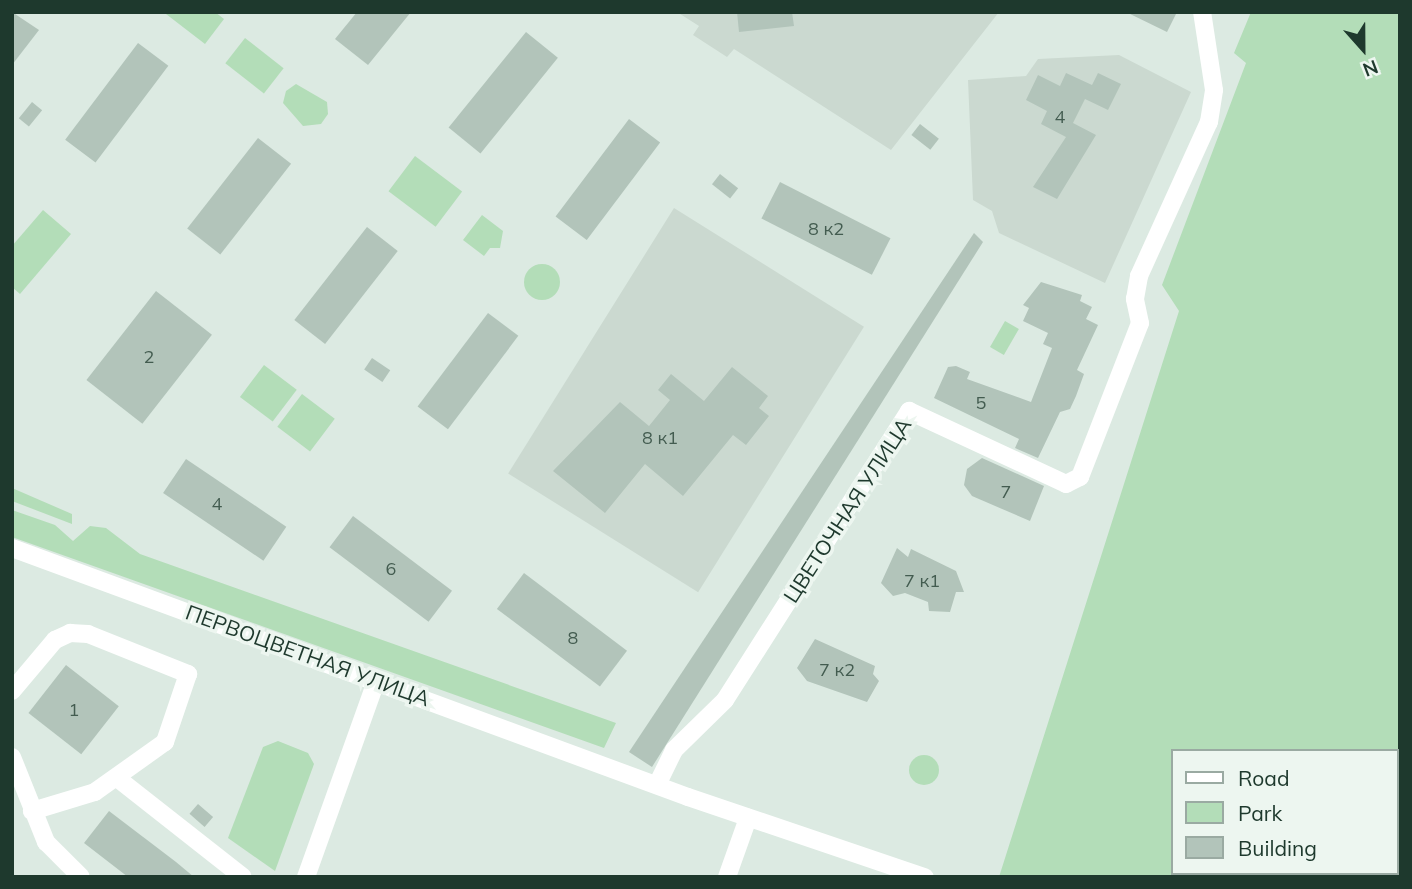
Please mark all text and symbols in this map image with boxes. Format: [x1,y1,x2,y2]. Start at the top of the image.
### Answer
north arrow [1328,14,1398,84]
text: N [1360,55,1382,82]
house number: 4 [1055,106,1065,128]
house number: 8 к2 [808,218,844,240]
house number: 2 [144,346,154,368]
house number: 5 [976,392,986,414]
street label: ЦВЕТОЧНАЯ УЛИЦА [778,413,916,607]
house number: 8 к1 [642,427,678,449]
house number: 7 [1001,481,1011,503]
house number: 4 [212,493,222,515]
house number: 6 [386,558,396,580]
house number: 7 к1 [904,570,940,592]
street label: ПЕРВОЦВЕТНАЯ УЛИЦА [183,599,433,711]
house number: 8 [568,627,578,649]
house number: 7 к2 [819,659,855,681]
house number: 1 [69,699,79,721]
legend [1170,749,1398,875]
text: Road [1238,765,1289,791]
text: Park [1238,800,1282,826]
text: Building [1238,835,1317,861]

